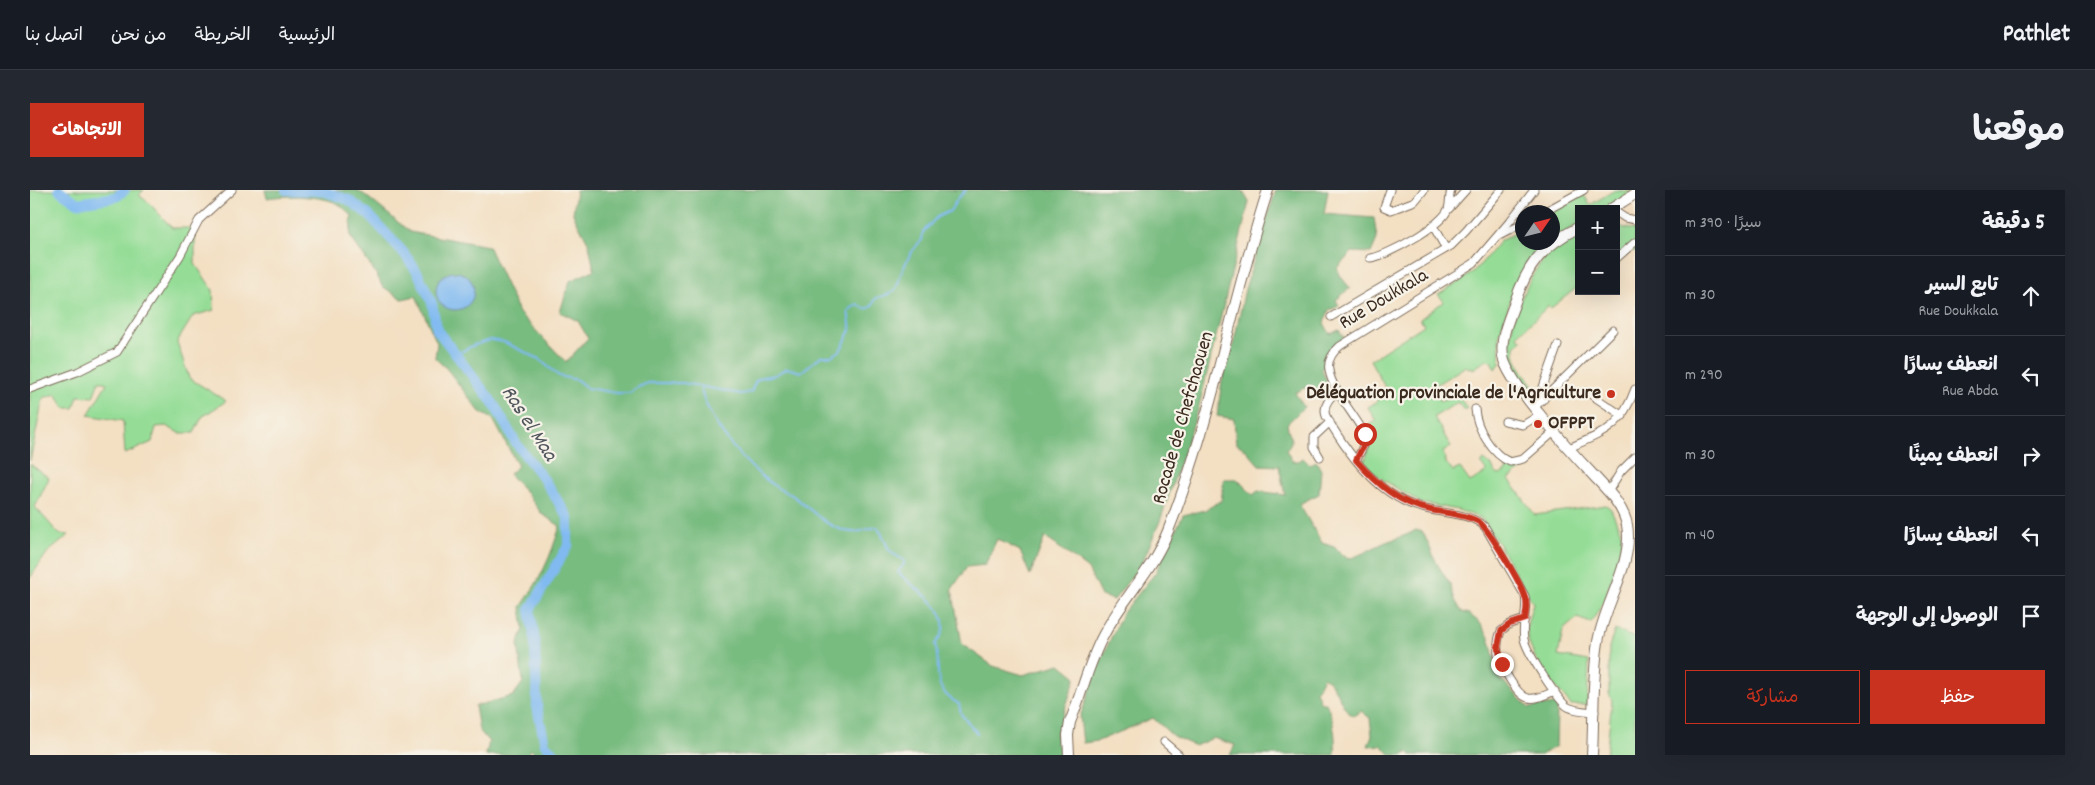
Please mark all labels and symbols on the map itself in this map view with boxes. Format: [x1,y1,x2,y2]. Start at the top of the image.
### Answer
north arrow [1515,205,1560,250]
street label: Rue Doukkala [1334,262,1434,338]
street label: Rocade de Chefchaouen [1146,328,1222,508]
water label: Ras el Maa [492,380,564,469]
place label: Déléguation provinciale de l'Agriculture [1306,380,1601,408]
marker: Déléguation provinciale de l'Agriculture [1605,388,1617,400]
place label: OFPPT [1548,410,1596,438]
marker: OFPPT [1532,418,1544,430]
route start [1354,423,1377,446]
route end [1491,653,1514,676]

